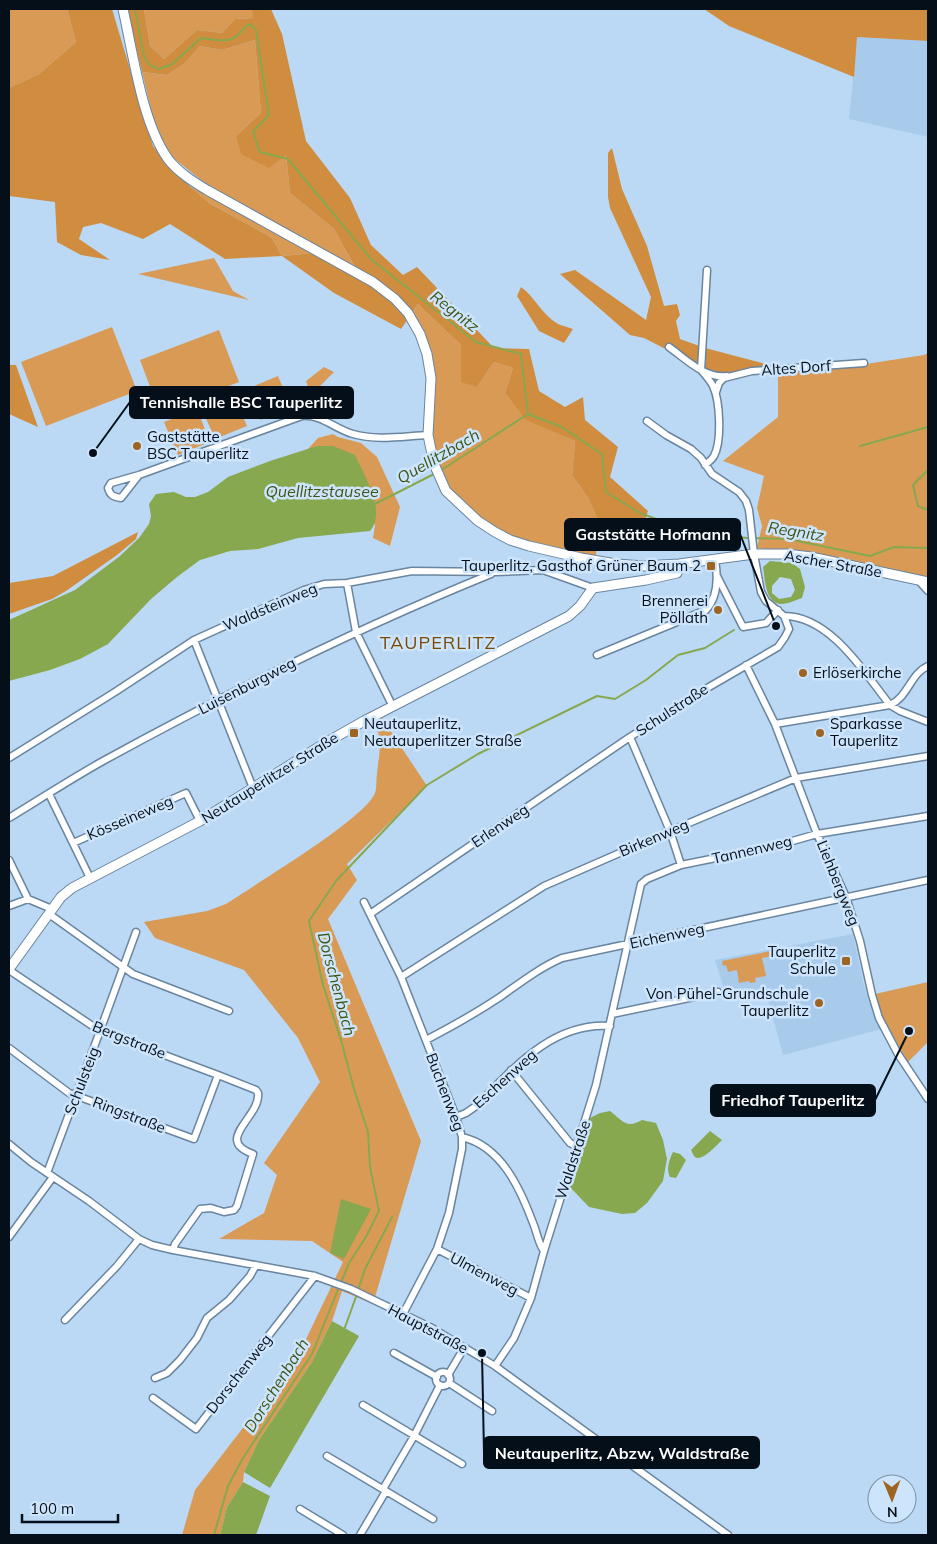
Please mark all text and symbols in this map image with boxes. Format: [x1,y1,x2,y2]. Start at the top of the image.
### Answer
water label: Regnitz [427,286,484,337]
street label: Altes Dorf [760,356,832,379]
callout: Tennishalle BSC Tauperlitz [130,387,353,418]
text: Tennishalle BSC Tauperlitz [140,392,342,412]
water label: Quellitzbach [393,424,483,488]
place label: Gaststätte BSC Tauperlitz [147,427,249,463]
marker: Gaststätte BSC Tauperlitz [131,440,143,452]
water label: Quellitzstausee [265,481,379,501]
water label: Regnitz [767,517,826,545]
callout: Gaststätte Hofmann [565,519,740,550]
text: Gaststätte Hofmann [575,524,731,544]
street label: Ascher Straße [783,546,883,581]
place label: Tauperlitz, Gasthof Grüner Baum 2 [461,556,701,575]
marker: Tauperlitz, Gasthof Grüner Baum 2 [705,560,717,572]
street label: Waldsteinweg [220,578,320,635]
place label: Brennerei Pöllath [641,591,708,627]
marker: Brennerei Pöllath [712,604,724,616]
district label: TAUPERLITZ [380,631,496,654]
street label: Luisenburgweg [195,653,299,718]
place label: Erlöserkirche [813,663,901,682]
marker: Erlöserkirche [797,667,809,679]
street label: Schulstraße [632,679,711,740]
place label: Neutauperlitz, Neutauperlitzer Straße [364,714,522,750]
place label: Sparkasse Tauperlitz [830,714,902,750]
marker: Neutauperlitz, Neutauperlitzer Straße [348,727,360,739]
marker: Sparkasse Tauperlitz [814,727,826,739]
street label: Neutauperlitzer Straße [198,728,342,827]
street label: Kösseineweg [84,791,176,844]
street label: Erlenweg [468,800,532,852]
street label: Birkenweg [616,814,691,861]
street label: Tannenweg [710,831,794,868]
street label: Liehbergweg [813,837,864,928]
street label: Eichenweg [628,918,706,953]
water label: Dorschenbach [314,930,360,1038]
place label: Tauperlitz Schule [768,942,836,978]
marker: Tauperlitz Schule [840,955,852,967]
place label: Von Pühel-Grundschule Tauperlitz [646,984,809,1020]
marker: Von Pühel-Grundschule Tauperlitz [813,997,825,1009]
street label: Bergstraße [90,1016,169,1063]
street label: Schulsteig [60,1044,103,1117]
street label: Eschenweg [469,1045,541,1112]
street label: Buchenweg [422,1050,469,1134]
callout: Friedhof Tauperlitz [711,1085,875,1116]
text: Friedhof Tauperlitz [721,1090,865,1110]
street label: Ringstraße [90,1092,168,1137]
street label: Waldstraße [551,1118,594,1202]
street label: Ulmenweg [447,1248,522,1299]
street label: Hauptstraße [385,1300,472,1358]
street label: Dorschenweg [202,1330,276,1417]
water label: Dorschenbach [239,1334,313,1436]
callout: Neutauperlitz, Abzw, Waldstraße [484,1437,759,1468]
text: Neutauperlitz, Abzw, Waldstraße [495,1443,750,1463]
north arrow [867,1474,917,1524]
scale bar [22,1492,119,1524]
text: 100 m [30,1499,74,1518]
text: N [887,1503,898,1521]

